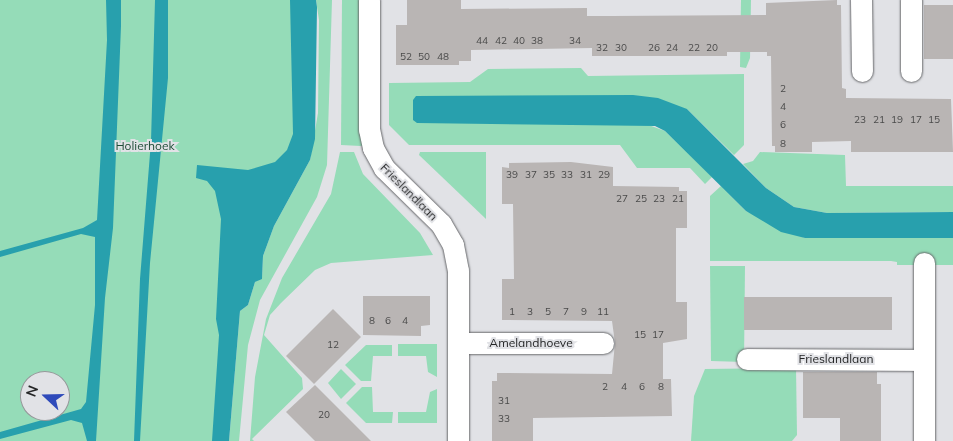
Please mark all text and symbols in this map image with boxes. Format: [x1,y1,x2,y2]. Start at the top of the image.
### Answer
house number: 44 [476,35,488,47]
house number: 42 [495,35,507,47]
house number: 40 [513,35,525,47]
house number: 38 [531,35,543,47]
house number: 34 [569,35,581,47]
house number: 32 [596,42,608,54]
house number: 30 [615,42,627,54]
house number: 26 [648,42,660,54]
house number: 24 [666,42,678,54]
house number: 22 [688,42,700,54]
house number: 20 [706,42,718,54]
house number: 52 [400,51,412,63]
house number: 50 [418,51,430,63]
house number: 48 [437,51,449,63]
house number: 2 [780,83,786,95]
house number: 4 [780,101,786,113]
house number: 23 [854,114,866,126]
house number: 21 [873,114,885,126]
house number: 19 [891,114,903,126]
house number: 17 [910,114,922,126]
house number: 15 [928,114,940,126]
house number: 6 [780,119,786,131]
house number: 8 [780,138,786,150]
park label: Holierhoek [115,139,175,153]
street label: Frieslandlaan [377,160,441,224]
house number: 39 [506,169,518,181]
house number: 37 [525,169,537,181]
house number: 35 [543,169,555,181]
house number: 33 [561,169,573,181]
house number: 31 [580,169,592,181]
house number: 29 [598,169,610,181]
house number: 27 [616,193,628,205]
house number: 25 [635,193,647,205]
house number: 23 [653,193,665,205]
house number: 21 [672,193,684,205]
house number: 1 [509,306,515,318]
house number: 3 [527,306,533,318]
house number: 5 [545,306,551,318]
house number: 7 [563,306,569,318]
house number: 9 [581,306,587,318]
house number: 11 [597,306,609,318]
house number: 8 [369,315,375,327]
house number: 6 [385,315,391,327]
house number: 4 [402,315,408,327]
house number: 15 [634,329,646,341]
house number: 17 [652,329,664,341]
street label: Amelandhoeve [489,336,573,350]
house number: 12 [327,339,339,351]
street label: Frieslandlaan [799,352,873,366]
north arrow [20,371,70,421]
house number: 2 [602,381,608,393]
house number: 4 [621,381,627,393]
house number: 6 [639,381,645,393]
house number: 8 [658,381,664,393]
text: N [22,383,42,399]
house number: 31 [498,395,510,407]
house number: 20 [318,409,330,421]
house number: 33 [498,413,510,425]

